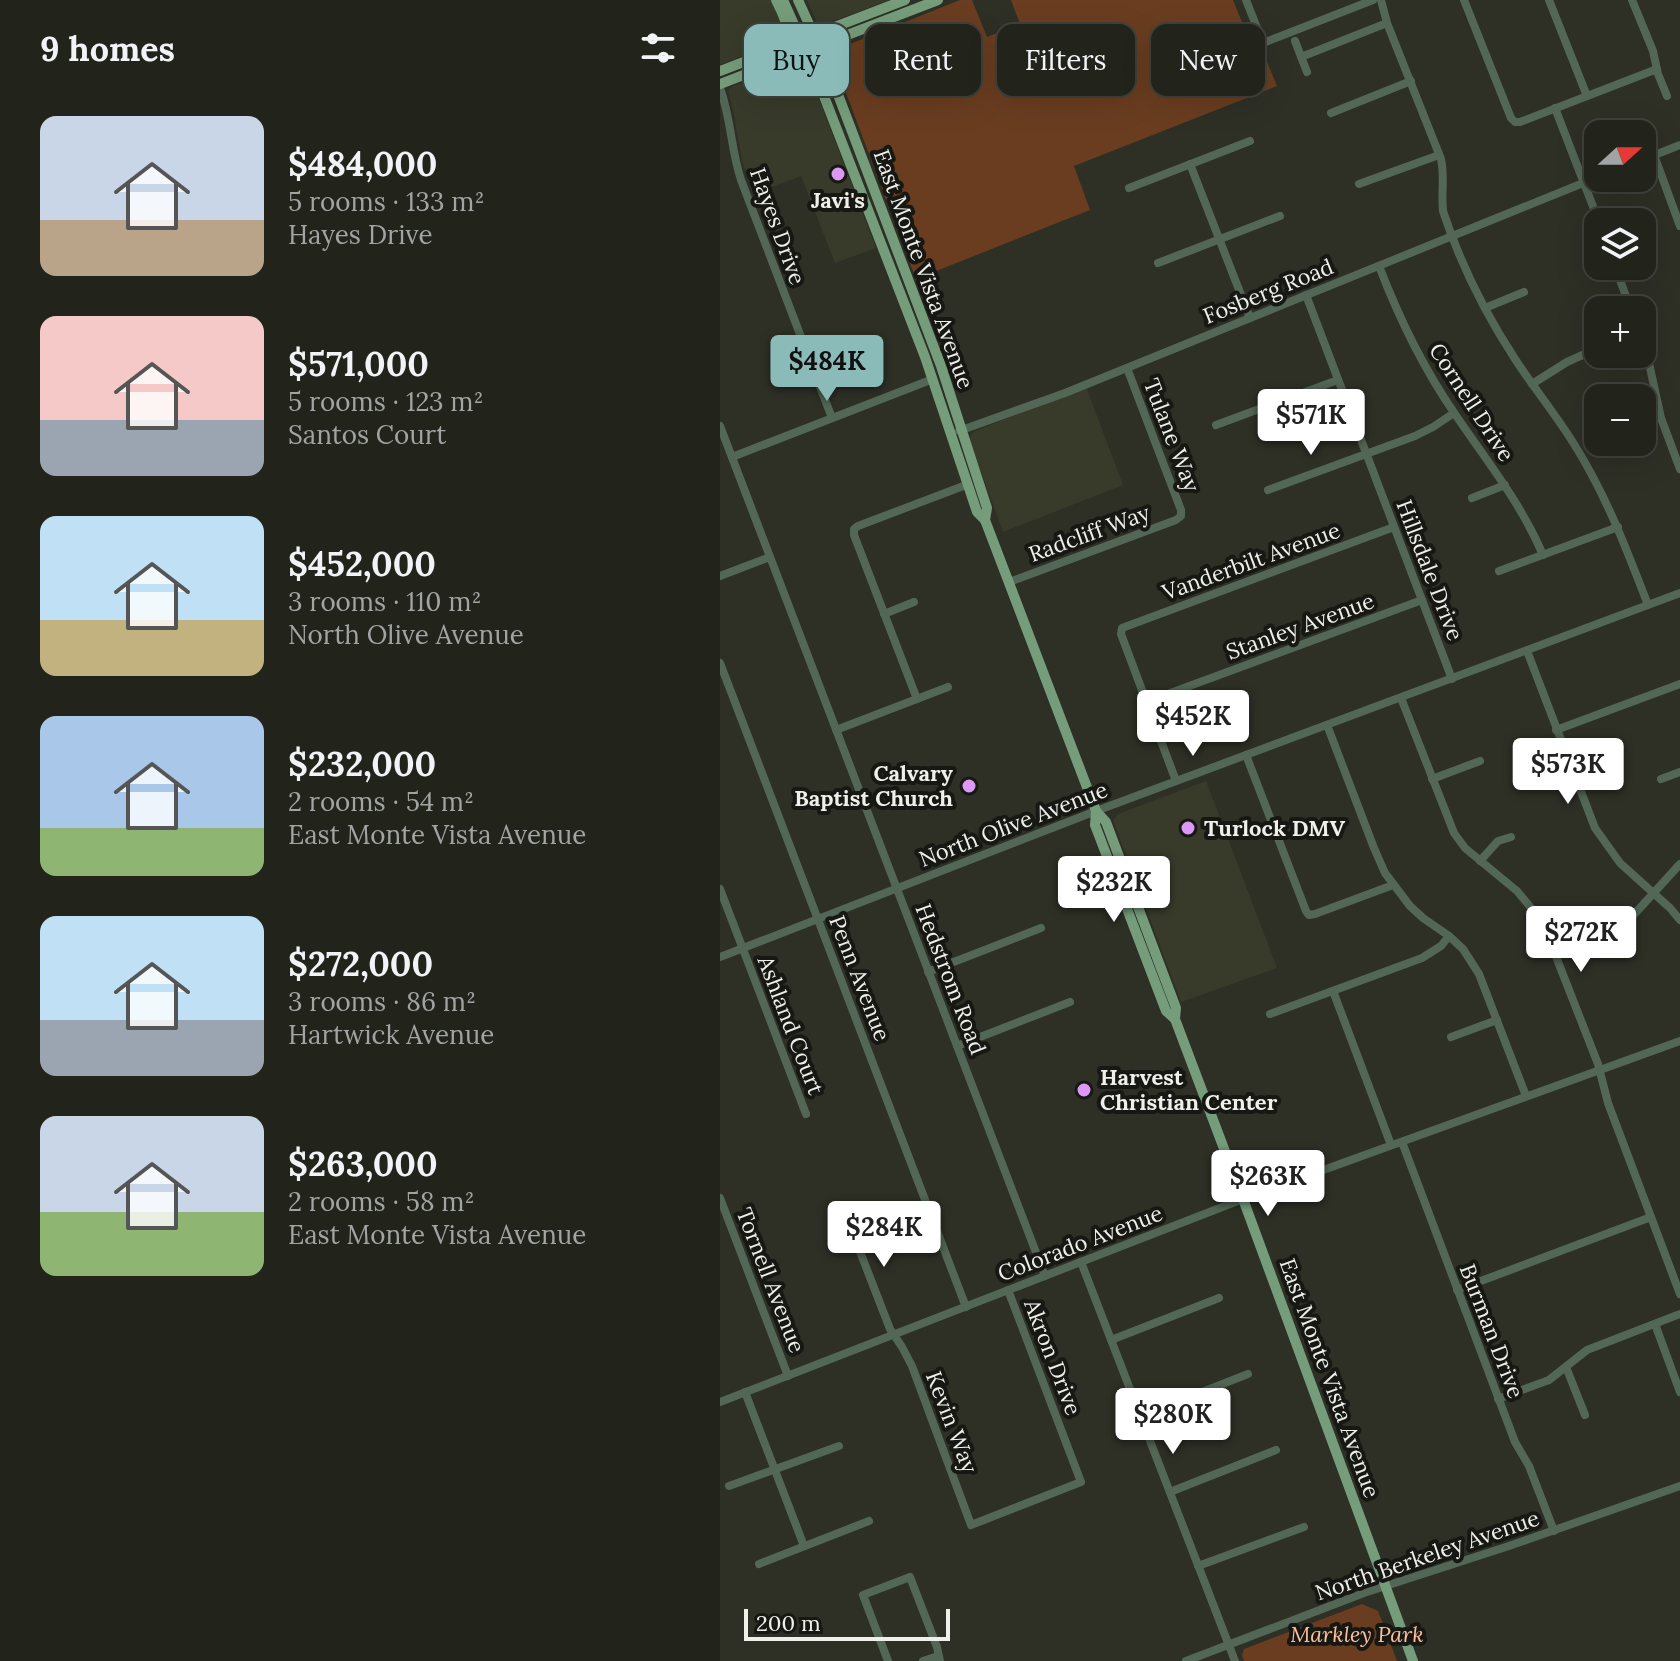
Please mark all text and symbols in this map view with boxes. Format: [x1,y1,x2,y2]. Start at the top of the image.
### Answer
chip: Buy [744,24,849,96]
chip: Rent [865,24,981,96]
chip: Filters [997,24,1135,96]
chip: New [1151,24,1265,96]
icon: filters [636,26,680,70]
text: 9 homes [40,27,175,70]
north arrow [1584,120,1656,192]
map controls [1584,120,1656,456]
text: $484,000 [288,142,438,185]
street label: East Monte Vista Avenue [868,146,980,393]
icon: home [104,148,200,244]
street label: Hayes Drive [744,164,812,288]
marker: Javi's [829,165,847,183]
text: 5 rooms · 133 m² [288,185,484,218]
place label: Javi's [811,186,865,214]
button: layers [1584,208,1656,280]
text: Hayes Drive [288,218,433,251]
street label: Fosberg Road [1199,252,1337,330]
button: + [1584,296,1656,368]
pin: $484K [771,335,883,403]
street label: Cornell Drive [1423,337,1521,467]
text: $571,000 [288,342,429,385]
text: $484K [788,344,866,377]
icon: home [104,348,200,444]
street label: Tulane Way [1138,374,1207,496]
button: − [1584,384,1656,456]
text: 5 rooms · 123 m² [288,385,484,418]
pin: $571K [1255,389,1367,457]
text: $571K [1276,398,1346,431]
text: Santos Court [288,418,446,451]
street label: Hillsdale Drive [1390,496,1470,644]
street label: Radcliff Way [1025,498,1154,568]
street label: Vanderbilt Avenue [1157,516,1344,606]
text: $452,000 [288,542,436,585]
icon: home [104,548,200,644]
text: 3 rooms · 110 m² [288,585,481,618]
street label: Stanley Avenue [1222,586,1378,666]
text: North Olive Avenue [288,618,524,651]
pin: $452K [1137,690,1249,758]
text: $452K [1155,699,1231,732]
pin: $573K [1512,738,1624,806]
text: $232,000 [288,742,436,785]
text: $573K [1531,747,1605,780]
icon: home [104,748,200,844]
place label: Calvary Baptist Church [794,759,954,812]
street label: North Olive Avenue [915,775,1111,873]
marker: Calvary Baptist Church [960,777,978,795]
text: 2 rooms · 54 m² [288,785,474,818]
place label: Turlock DMV [1204,814,1345,842]
text: East Monte Vista Avenue [288,818,586,851]
marker: Turlock DMV [1179,819,1197,837]
pin: $232K [1058,856,1170,924]
text: $232K [1076,865,1152,898]
street label: Hedstrom Road [909,900,993,1058]
pin: $272K [1525,906,1637,974]
street label: Penn Avenue [823,911,897,1045]
text: $272K [1544,915,1618,948]
text: $272,000 [288,942,433,985]
icon: home [104,948,200,1044]
street label: Ashland Court [751,951,830,1099]
text: 3 rooms · 86 m² [288,985,476,1018]
text: Hartwick Avenue [288,1018,494,1051]
place label: Harvest Christian Center [1100,1063,1278,1116]
marker: Harvest Christian Center [1075,1081,1093,1099]
text: $263,000 [288,1142,438,1185]
icon: home [104,1148,200,1244]
pin: $263K [1212,1150,1324,1218]
text: $263K [1229,1159,1307,1192]
text: 2 rooms · 58 m² [288,1185,475,1218]
street label: Colorado Avenue [994,1199,1166,1287]
pin: $284K [828,1201,940,1269]
street label: Tornell Avenue [730,1204,812,1357]
text: $284K [846,1210,922,1243]
text: East Monte Vista Avenue [288,1218,586,1251]
street label: East Monte Vista Avenue [1274,1255,1386,1502]
street label: Burman Drive [1454,1260,1530,1402]
street label: Akron Drive [1018,1294,1088,1419]
street label: Kevin Way [920,1367,984,1477]
pin: $280K [1117,1388,1229,1456]
text: $280K [1133,1397,1213,1430]
street label: North Berkeley Avenue [1311,1503,1543,1607]
scale bar [744,1605,950,1641]
text: 200 m [756,1609,821,1637]
park label: Markley Park [1290,1620,1424,1648]

